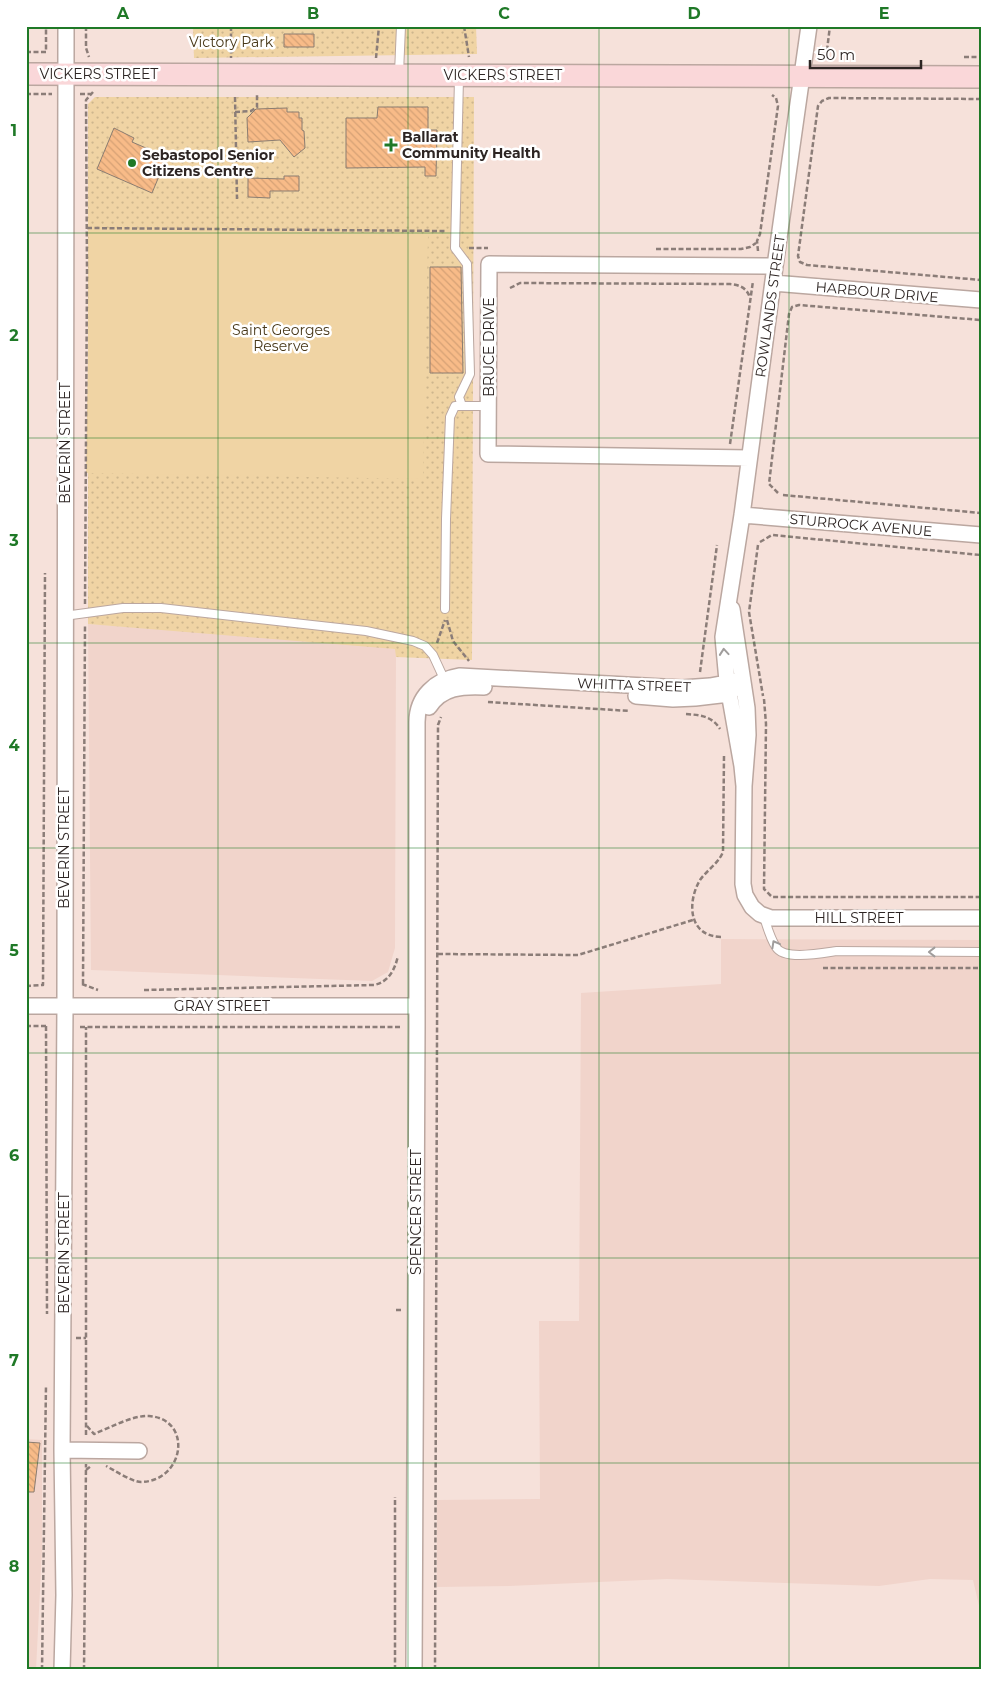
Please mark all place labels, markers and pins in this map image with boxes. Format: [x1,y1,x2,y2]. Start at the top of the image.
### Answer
place label: Ballarat Community Health [402,128,541,162]
marker: Ballarat Community Health [384,138,398,152]
place label: Sebastopol Senior Citizens Centre [142,146,274,180]
marker: Sebastopol Senior Citizens Centre [126,157,138,169]

